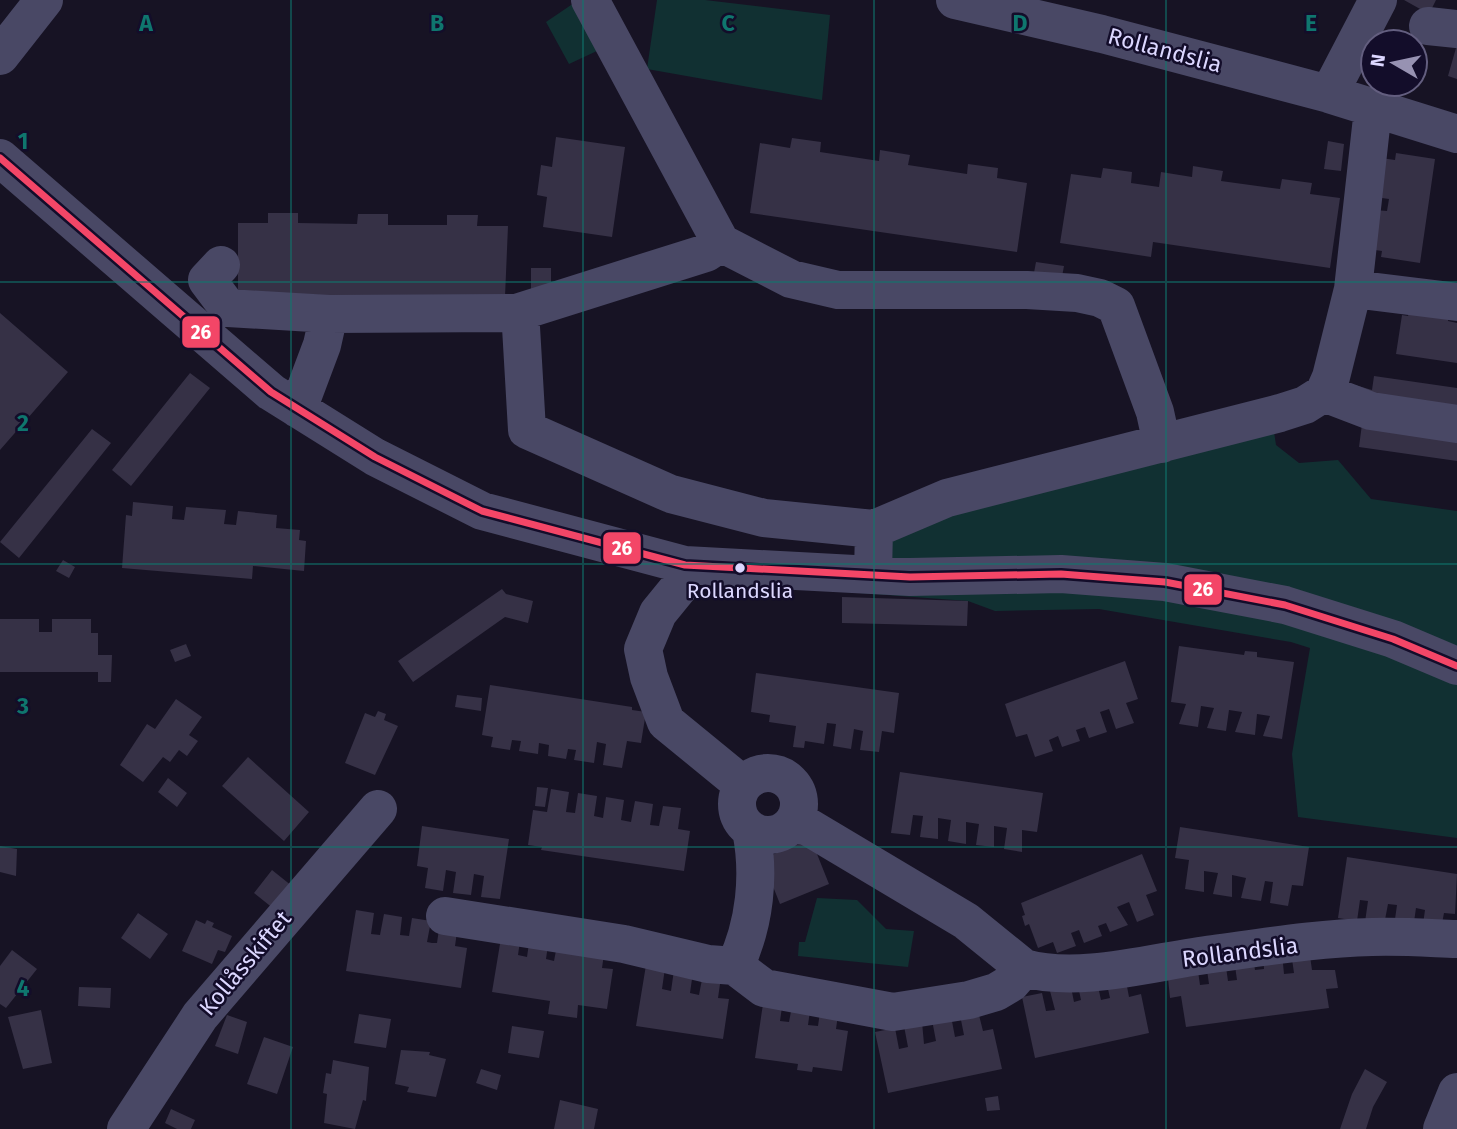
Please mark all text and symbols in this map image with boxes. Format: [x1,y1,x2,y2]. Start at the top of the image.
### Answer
text: A [138,9,153,37]
text: B [430,9,444,37]
text: C [721,9,735,37]
text: D [1013,9,1028,37]
text: E [1305,9,1317,37]
street label: Rollandslia [1105,21,1225,79]
north arrow [1359,28,1429,98]
text: N [1365,52,1390,68]
text: 1 [18,127,28,155]
line badge: 26 [181,315,221,349]
text: 26 [191,321,212,344]
text: 2 [17,409,29,437]
line badge: 26 [602,531,642,565]
text: 26 [612,537,633,560]
marker: Rollandslia [733,561,747,575]
line badge: 26 [1183,573,1223,606]
place label: Rollandslia [687,578,793,604]
text: 26 [1193,578,1214,601]
text: 3 [16,692,29,720]
street label: Kollåsskiftet [193,904,297,1021]
street label: Rollandslia [1180,931,1300,973]
text: 4 [17,974,30,1002]

